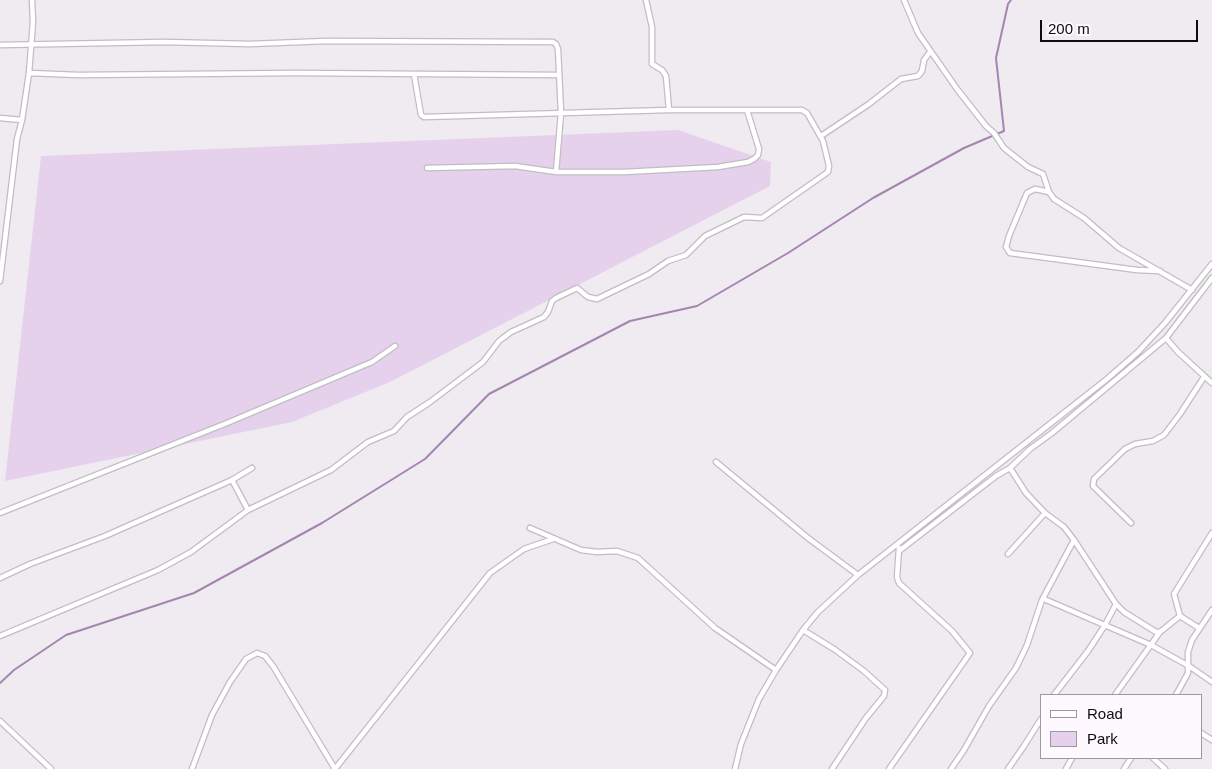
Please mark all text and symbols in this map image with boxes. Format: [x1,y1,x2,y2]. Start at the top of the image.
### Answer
scale bar [1042,10,1200,42]
text: 200 m [1048,20,1090,37]
legend [1040,694,1202,759]
text: Road [1087,705,1123,722]
text: Park [1087,730,1118,747]

